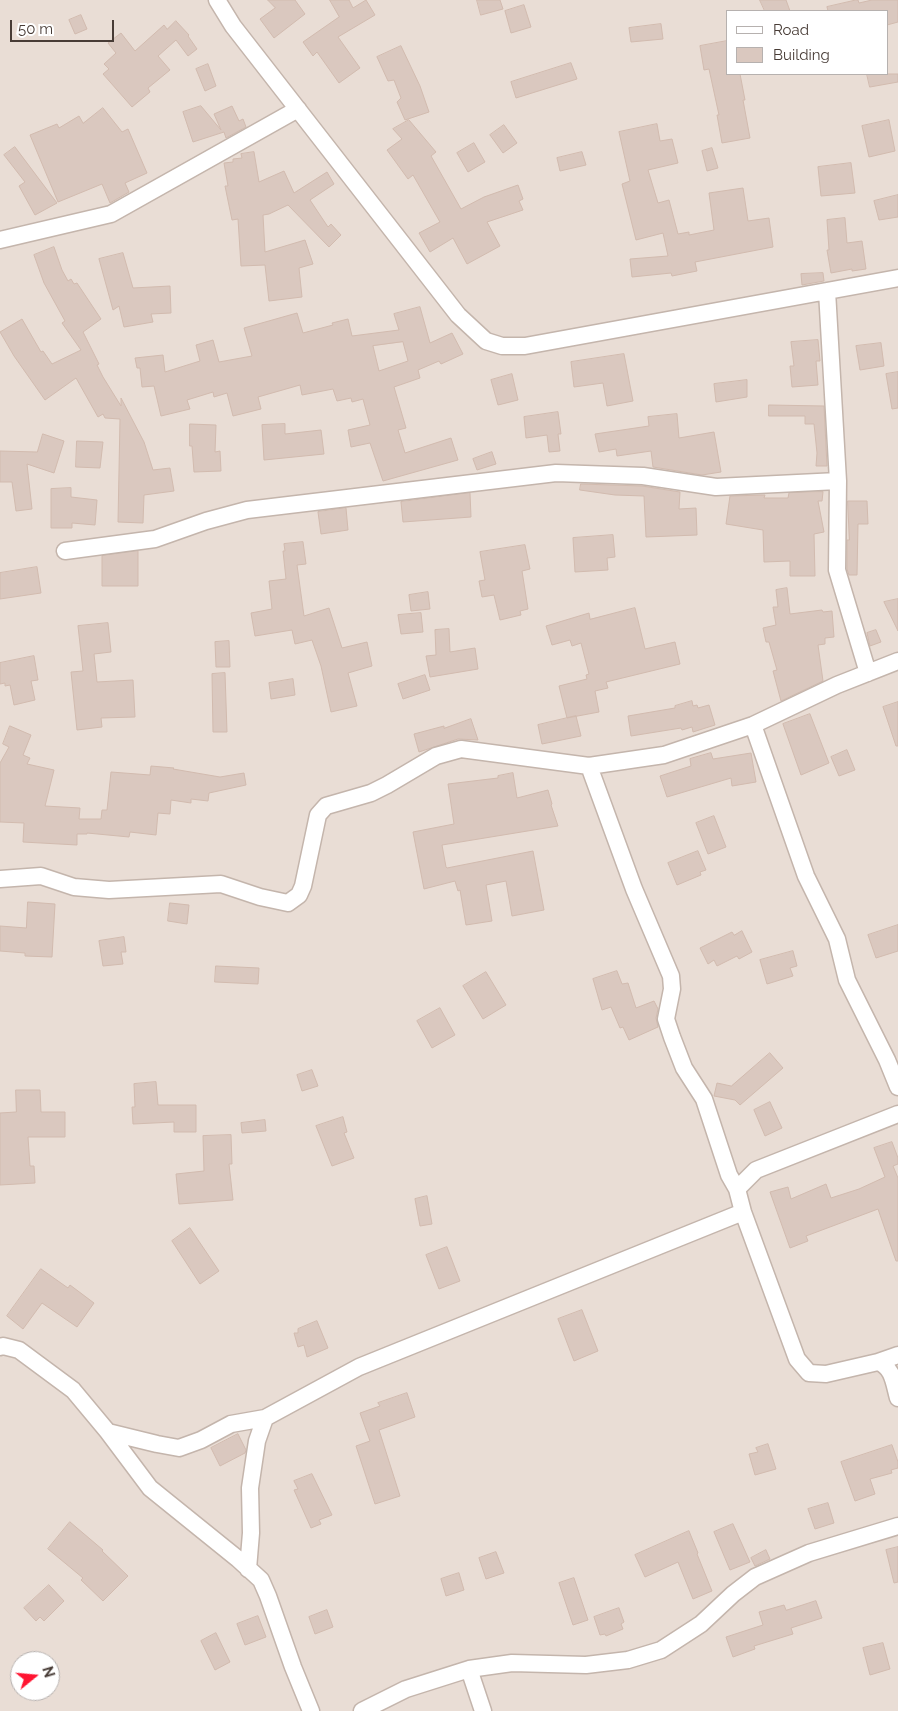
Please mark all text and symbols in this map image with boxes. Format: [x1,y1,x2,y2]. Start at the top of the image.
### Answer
scale bar [12,10,116,42]
legend [726,10,888,75]
text: 50 m [18,20,53,38]
text: Road [773,21,809,39]
text: Building [773,46,830,64]
north arrow [10,1651,60,1701]
text: N [39,1664,58,1679]

